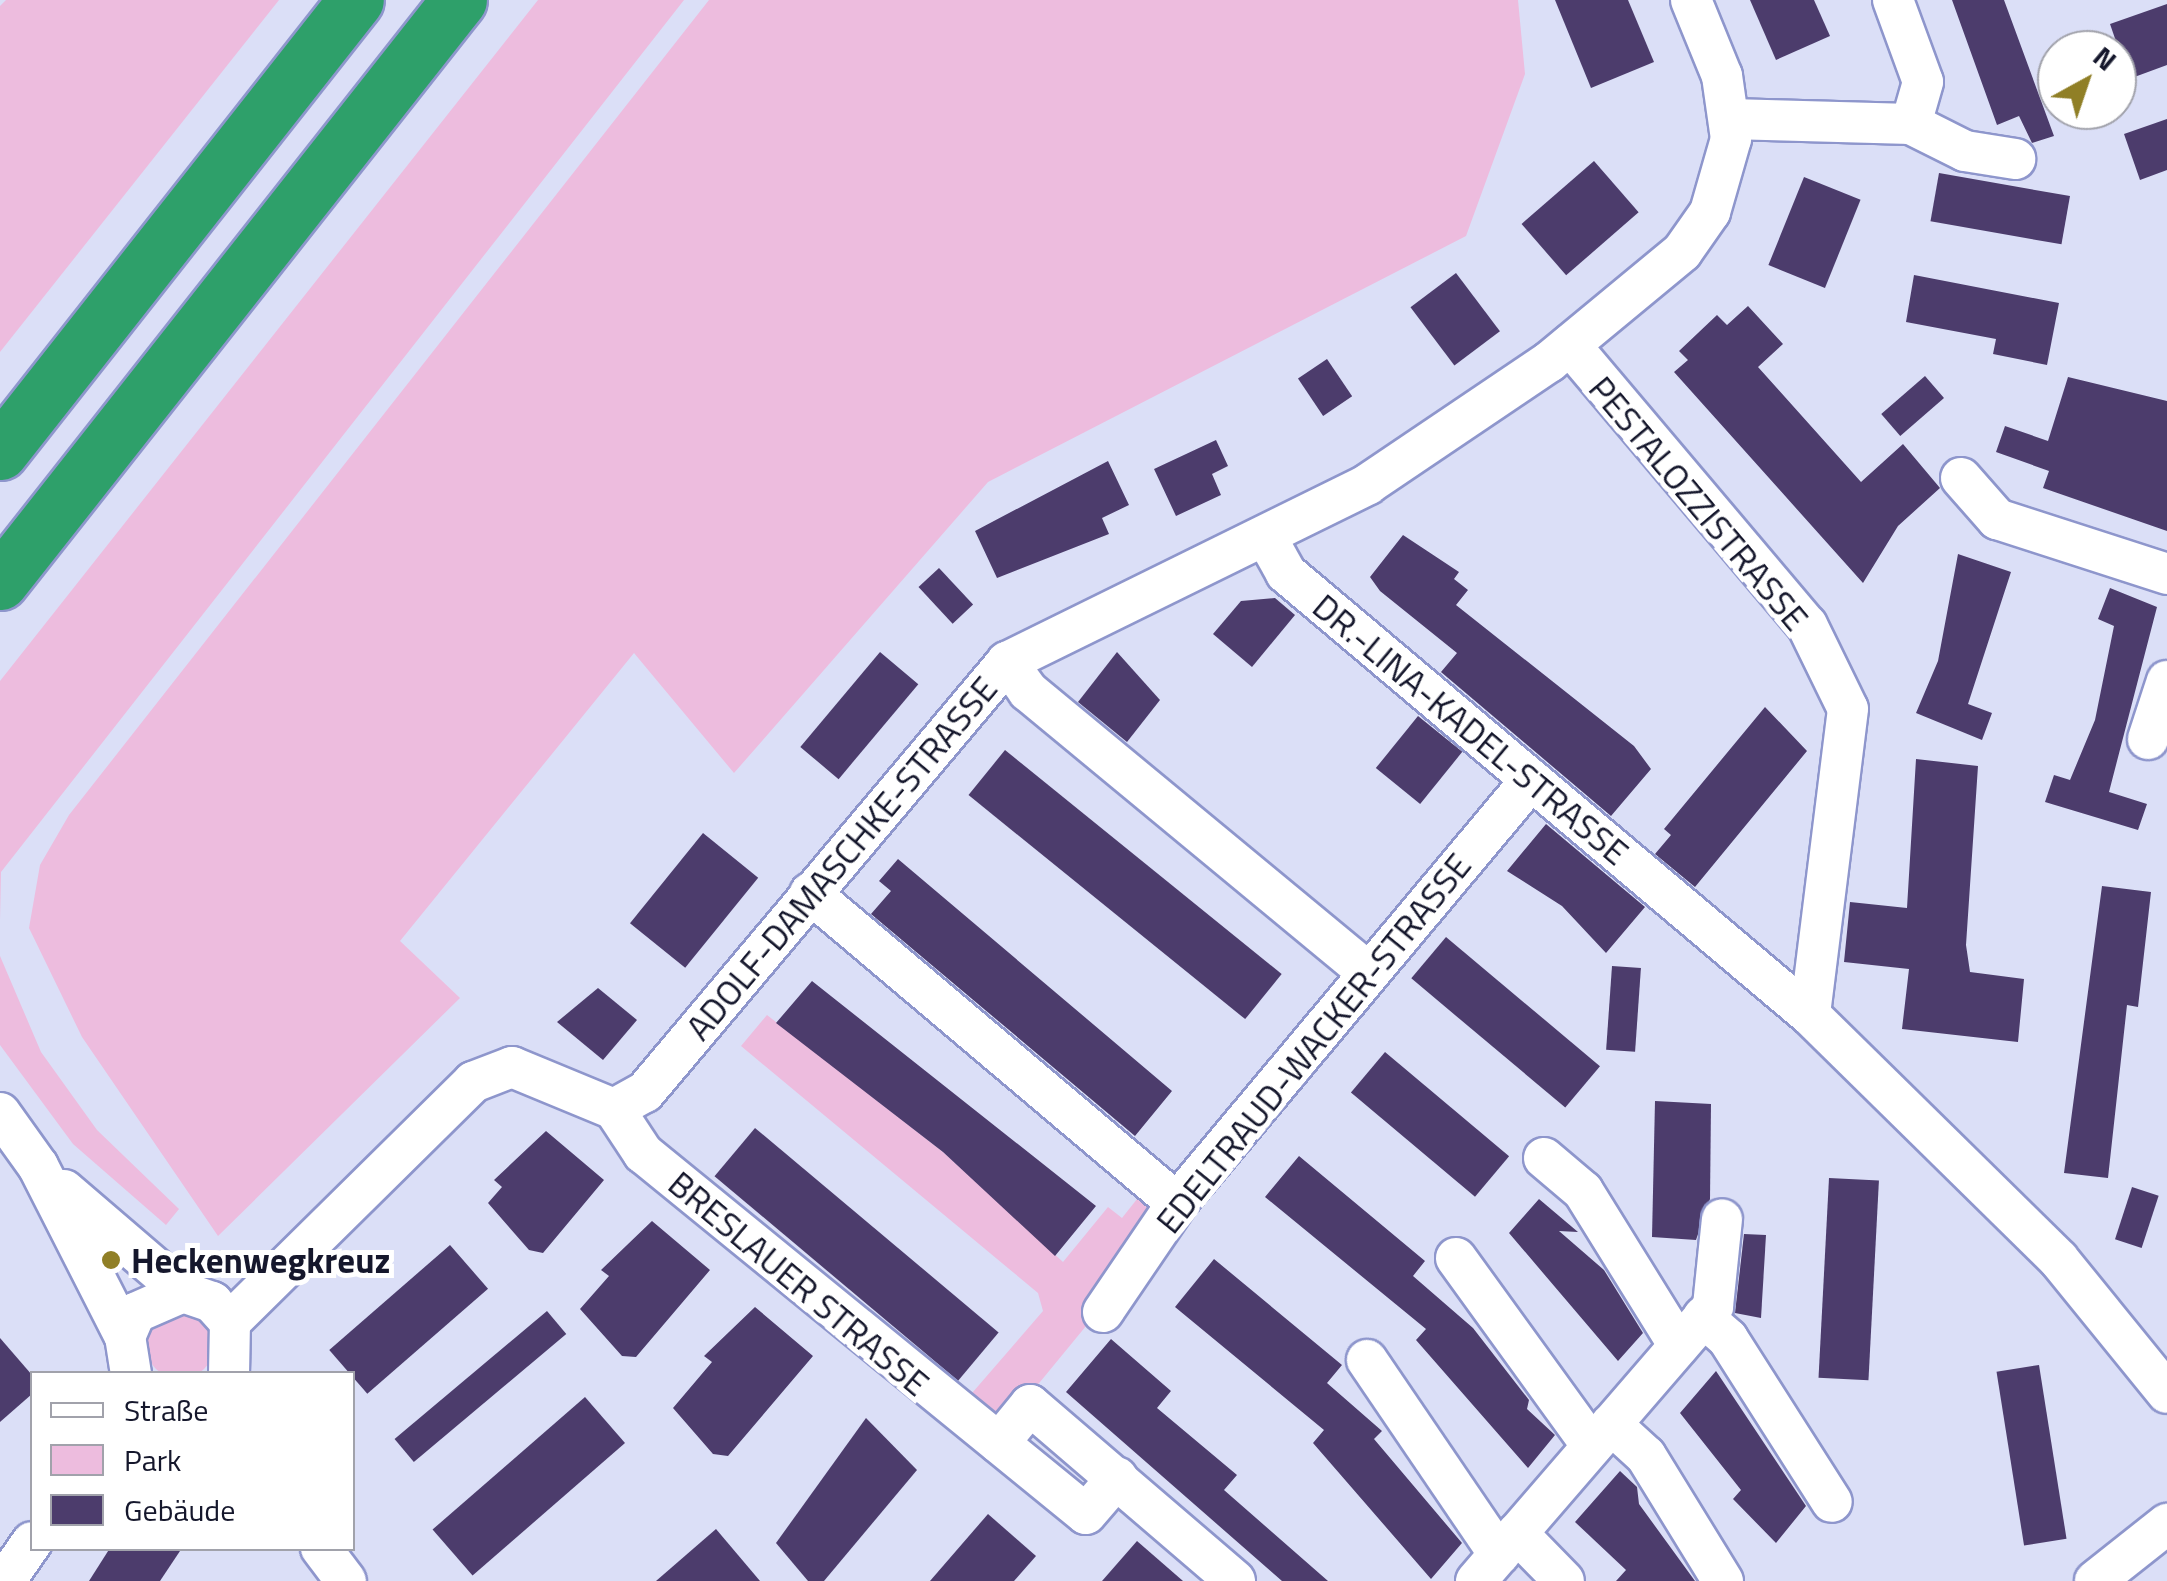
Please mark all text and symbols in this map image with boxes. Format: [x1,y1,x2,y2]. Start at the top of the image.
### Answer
north arrow [2037,30,2137,130]
text: N [2084,35,2127,81]
street label: PESTALOZZISTRASSE [1581,368,1817,638]
street label: DR.-LINA-KADEL-STRASSE [1305,585,1637,873]
street label: ADOLF-DAMASCHKE-STRASSE [677,668,1005,1048]
street label: EDELTRAUD-WACKER-STRASSE [1147,845,1479,1241]
street label: BRESLAUER STRASSE [660,1162,938,1404]
place label: Heckenwegkreuz [131,1239,390,1281]
marker: Heckenwegkreuz [100,1249,122,1271]
legend [30,1371,355,1551]
text: Straße [124,1387,208,1433]
text: Park [124,1437,181,1483]
text: Gebäude [124,1487,235,1533]

